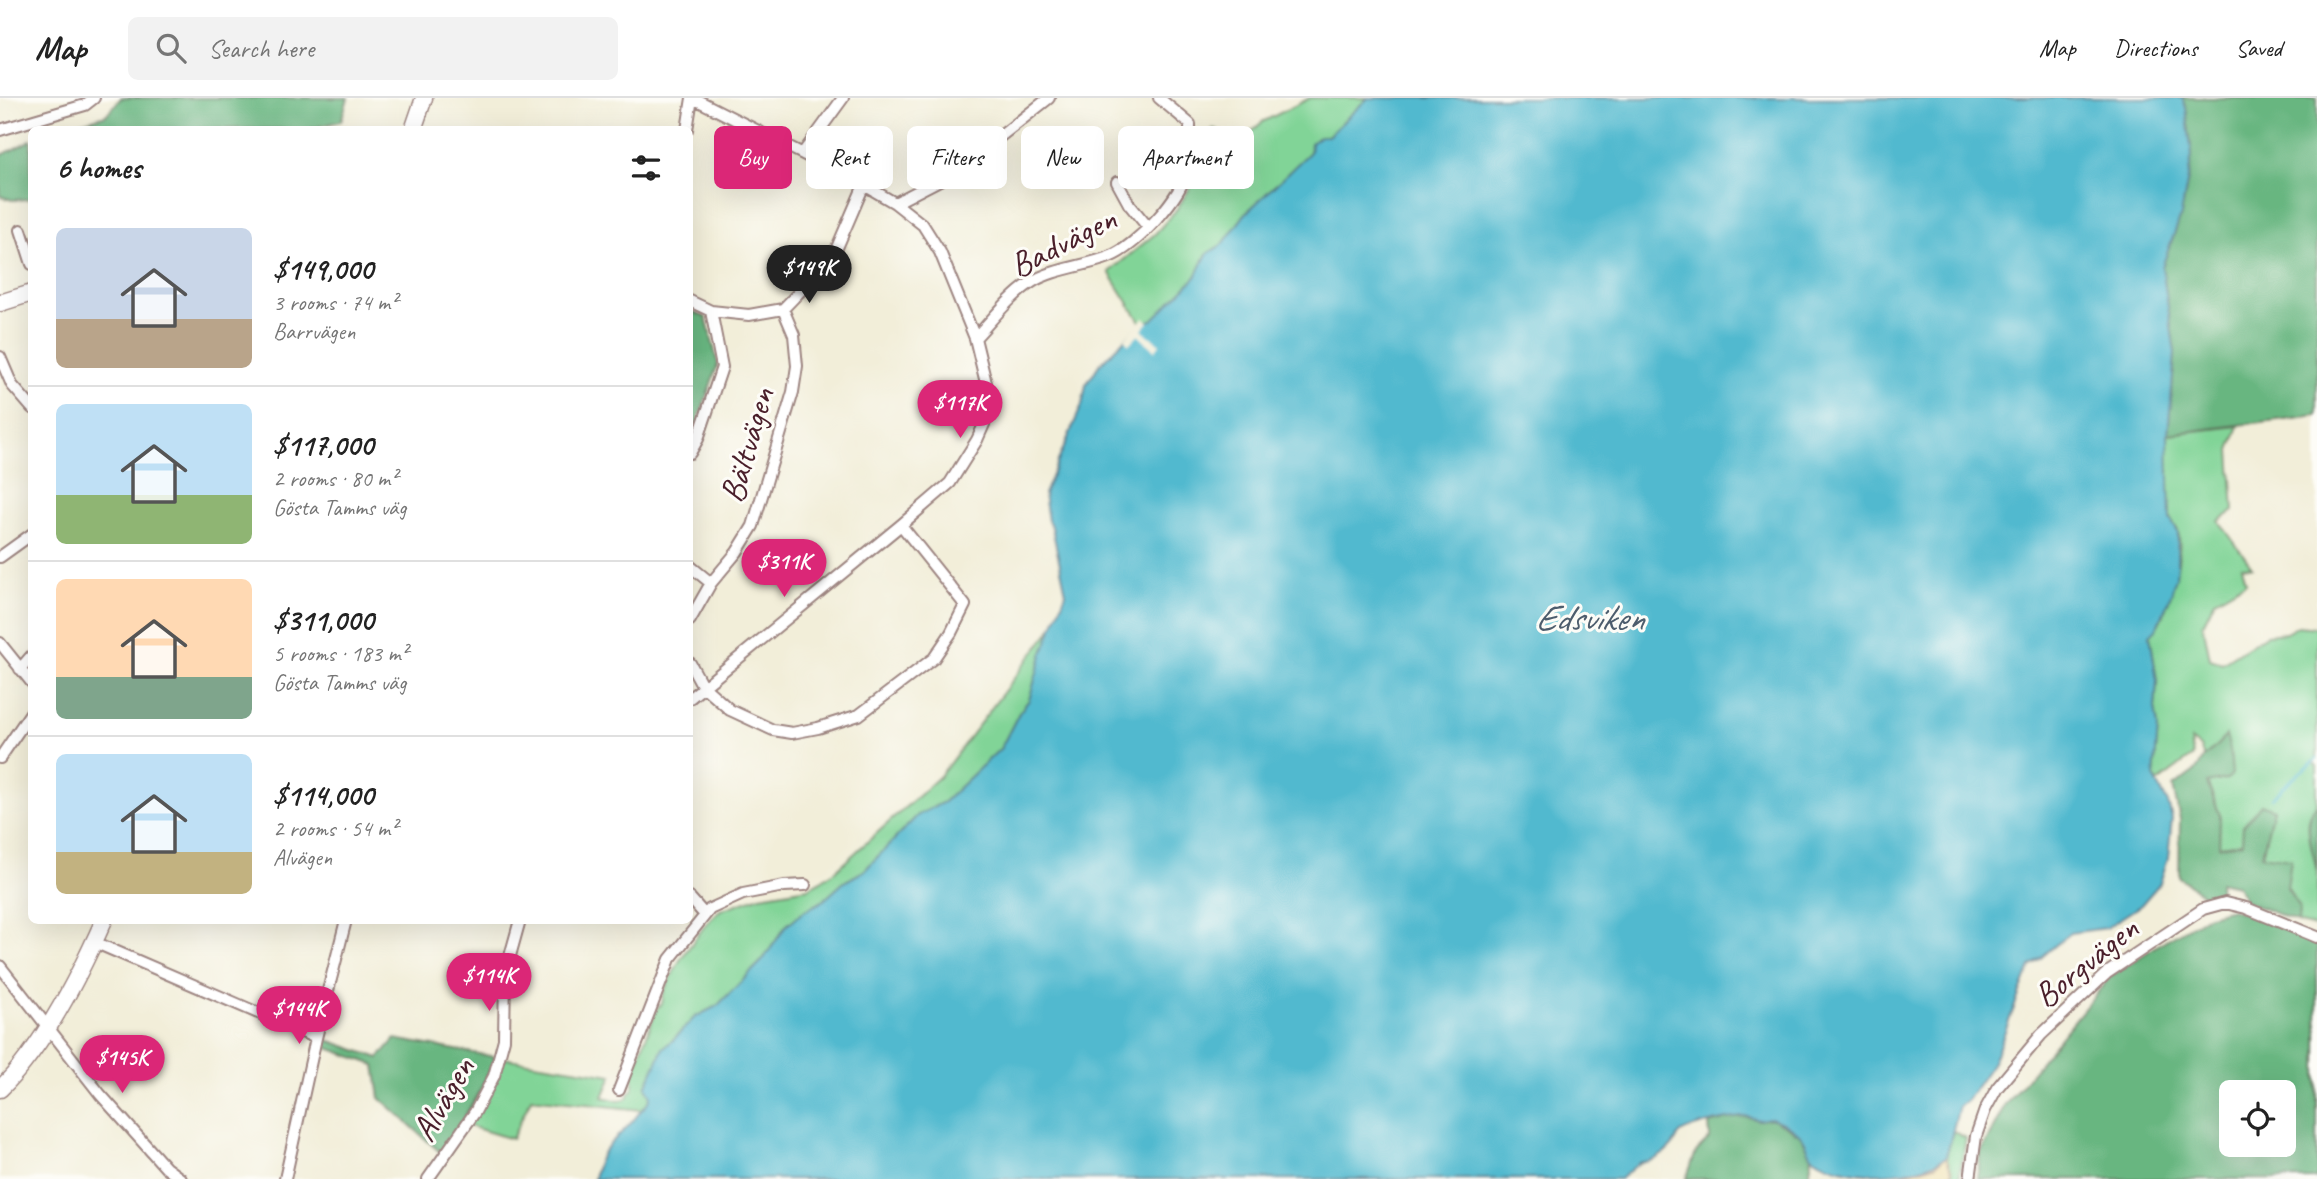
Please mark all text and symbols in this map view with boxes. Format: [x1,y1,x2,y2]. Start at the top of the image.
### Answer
search box [128,17,618,80]
text: Map [35,27,86,69]
icon: search [152,29,190,67]
text: Search here [208,32,314,65]
text: Map [2039,33,2076,63]
text: Directions [2114,33,2197,63]
text: Saved [2235,33,2282,63]
chip: Buy [714,126,792,189]
chip: Rent [806,126,893,189]
chip: Filters [907,126,1007,189]
chip: New [1021,126,1104,189]
chip: Apartment [1118,126,1254,189]
text: 6 homes [56,149,141,187]
icon: filters [627,149,665,187]
street label: Badvägen [1002,196,1124,288]
pin: $149K [760,246,858,305]
text: $149,000 [273,250,373,288]
text: $149K [783,253,835,282]
icon: home [112,256,196,340]
text: 3 rooms · 74 m² [273,288,397,317]
text: Barrvägen [273,317,355,346]
pin: $117K [911,380,1009,440]
street label: Bältvägen [709,382,785,508]
text: $117K [934,388,987,417]
text: $117,000 [273,426,373,464]
icon: home [112,432,196,516]
text: 2 rooms · 80 m² [273,464,397,493]
text: Gösta Tamms väg [273,493,406,522]
pin: $311K [735,540,833,599]
text: $311K [757,547,811,576]
water label: Edsviken [1535,594,1646,641]
text: $311,000 [273,601,373,639]
icon: home [112,607,196,691]
text: 5 rooms · 183 m² [273,639,408,668]
text: Gösta Tamms väg [273,668,406,697]
text: $114,000 [273,776,373,814]
icon: home [112,782,196,866]
text: 2 rooms · 54 m² [273,814,397,843]
text: Alvägen [273,843,332,872]
street label: Borgvägen [2024,906,2148,1018]
pin: $114K [440,954,538,1013]
text: $114K [462,961,516,990]
pin: $144K [250,986,348,1046]
text: $144K [272,994,326,1023]
pin: $145K [73,1035,171,1095]
text: $145K [96,1043,148,1072]
street label: Alvägen [401,1049,485,1149]
map controls [2219,1080,2296,1157]
button: locate [2219,1080,2296,1157]

